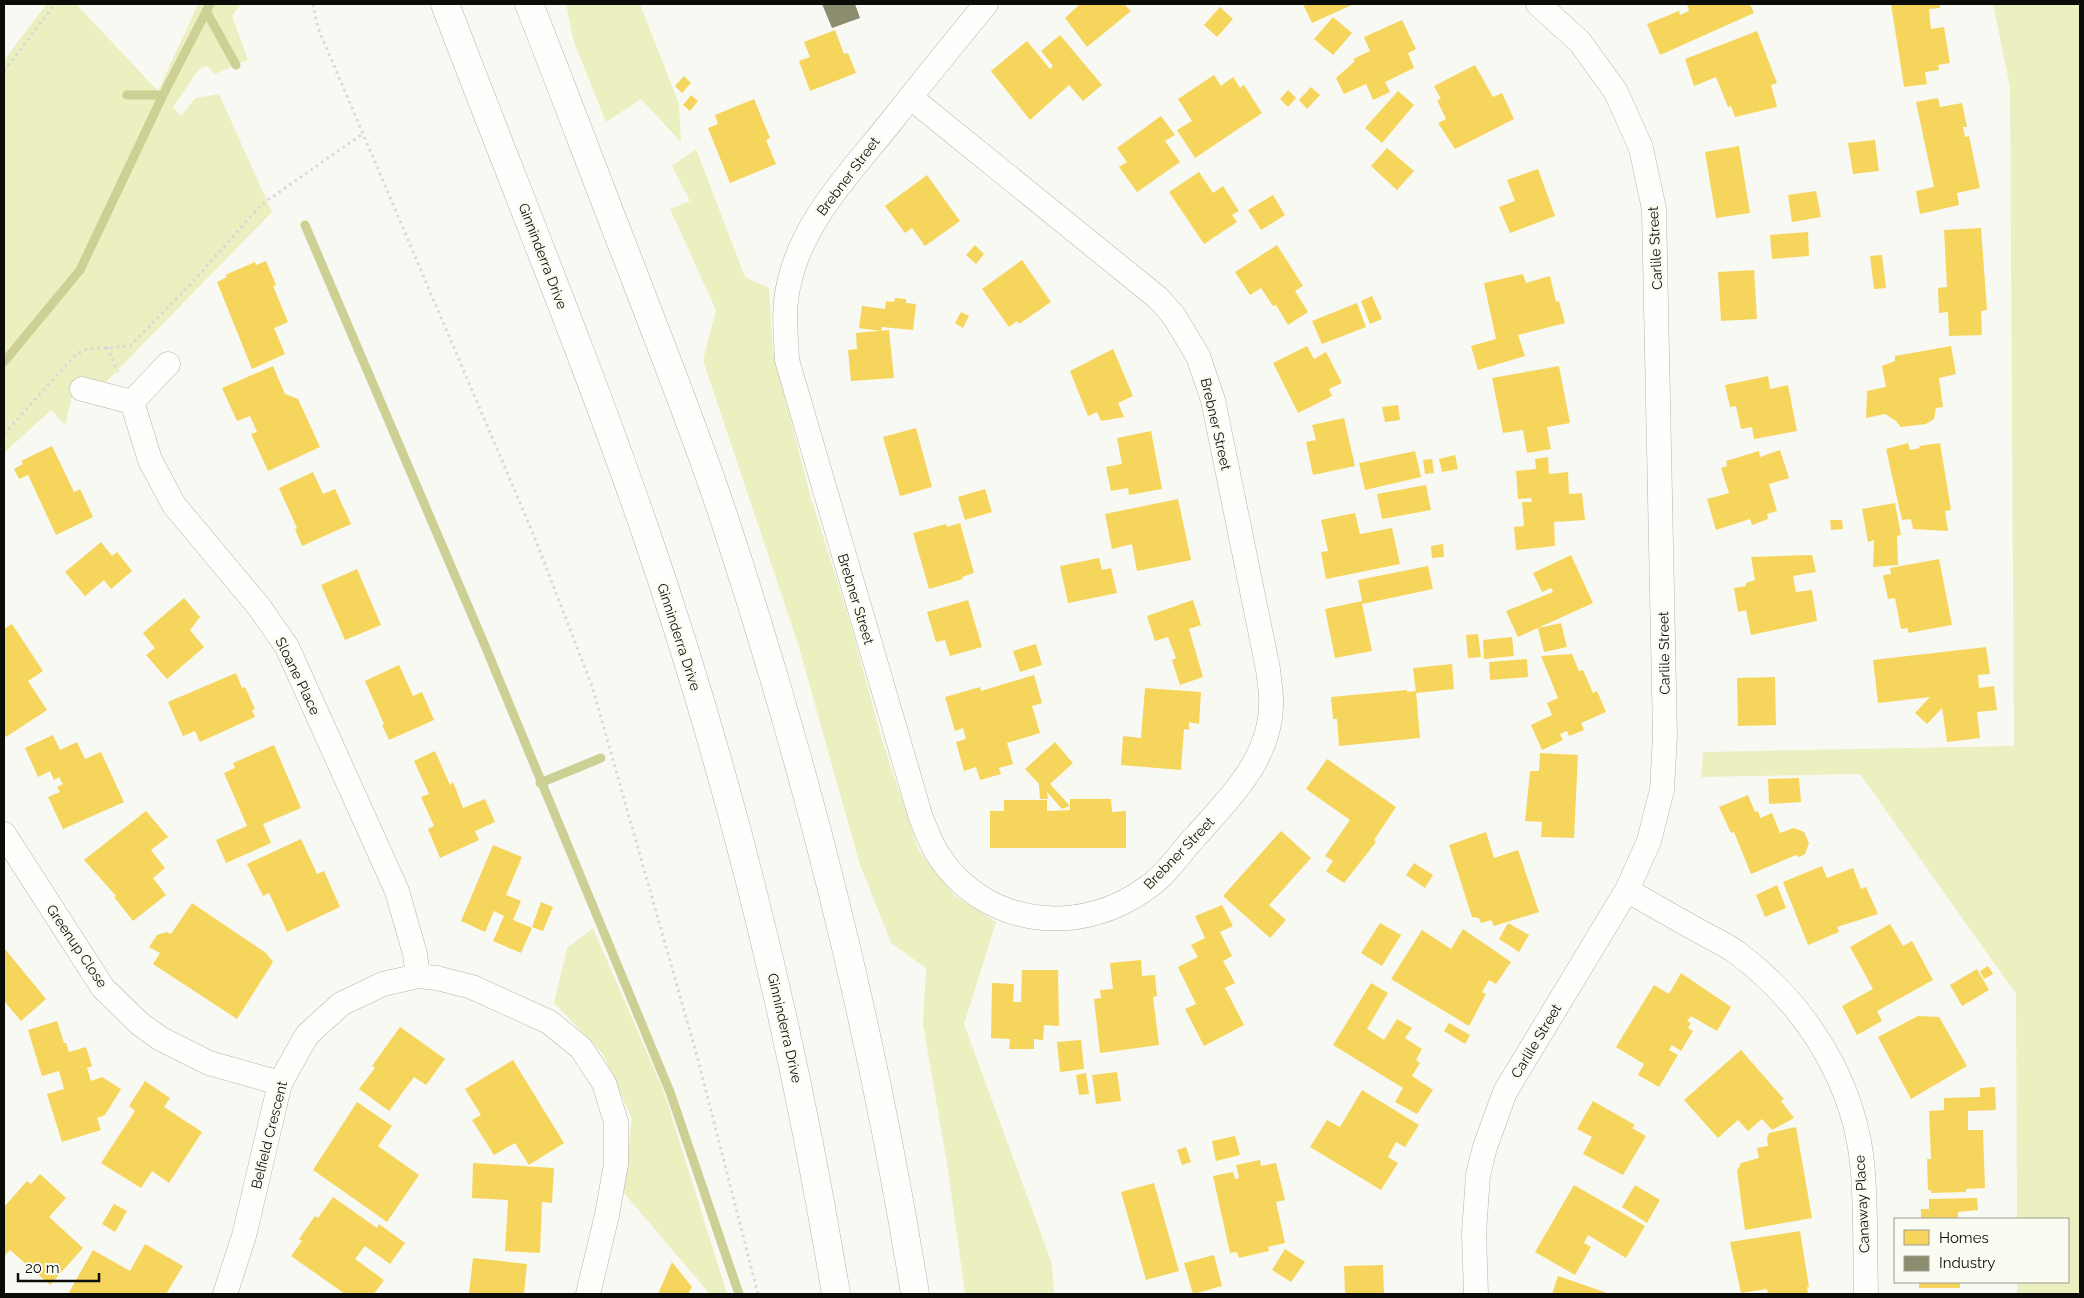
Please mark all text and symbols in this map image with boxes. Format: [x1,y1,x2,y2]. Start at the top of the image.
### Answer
street label: Brebner Street [813,133,883,218]
street label: Ginninderra Drive [515,201,571,311]
street label: Carlile Street [1645,206,1665,290]
street label: Brebner Street [1198,376,1234,472]
street label: Brebner Street [835,552,878,647]
street label: Ginninderra Drive [654,581,704,693]
street label: Carlile Street [1655,611,1673,695]
street label: Sloane Place [272,635,324,717]
street label: Brebner Street [1141,813,1218,892]
street label: Greenup Close [43,901,111,991]
street label: Ginninderra Drive [765,972,805,1084]
street label: Carlile Street [1508,1001,1564,1081]
street label: Belfield Crescent [248,1079,290,1191]
street label: Canaway Place [1851,1155,1873,1253]
legend [1894,1218,2069,1283]
text: Homes [1939,1229,1989,1247]
scale bar [18,1250,99,1282]
text: Industry [1939,1254,1995,1272]
text: 20 m [25,1259,60,1277]

